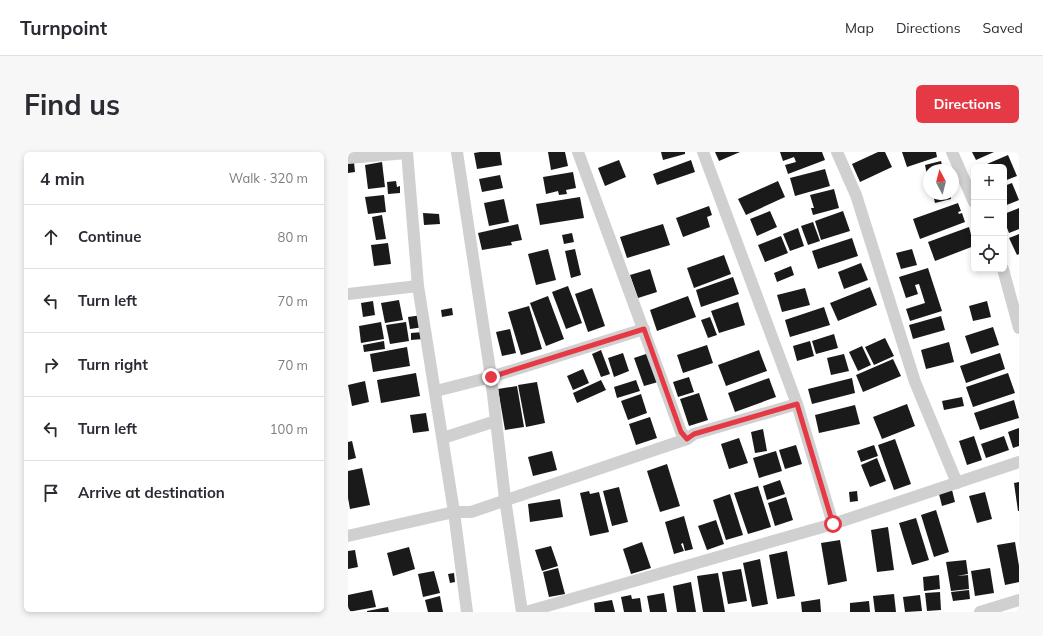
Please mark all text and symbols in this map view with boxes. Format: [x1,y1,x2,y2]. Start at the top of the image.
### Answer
text: Turnpoint [20,16,107,40]
text: Map [845,19,874,37]
text: Directions [896,19,961,37]
text: Saved [983,19,1023,37]
button: Directions [916,85,1019,123]
text: Find us [24,87,120,122]
north arrow [923,164,959,200]
map controls [971,164,1007,272]
button: + [971,164,1007,200]
text: 4 min [40,168,85,189]
text: Walk · 320 m [229,170,308,186]
button: − [971,200,1007,236]
icon: ahead [40,226,62,248]
text: Continue [78,227,141,246]
text: 80 m [278,229,308,245]
button: locate [971,236,1007,272]
icon: left [40,290,62,312]
text: Turn left [78,291,137,310]
text: 70 m [278,293,308,309]
icon: right [40,354,62,376]
text: Turn right [78,355,148,374]
text: 70 m [278,357,308,373]
route end [482,368,500,386]
icon: left [40,418,62,440]
text: Turn left [78,419,137,438]
text: 100 m [270,421,308,437]
icon: arrive [40,482,62,504]
text: Arrive at destination [78,483,225,502]
route start [824,515,842,533]

